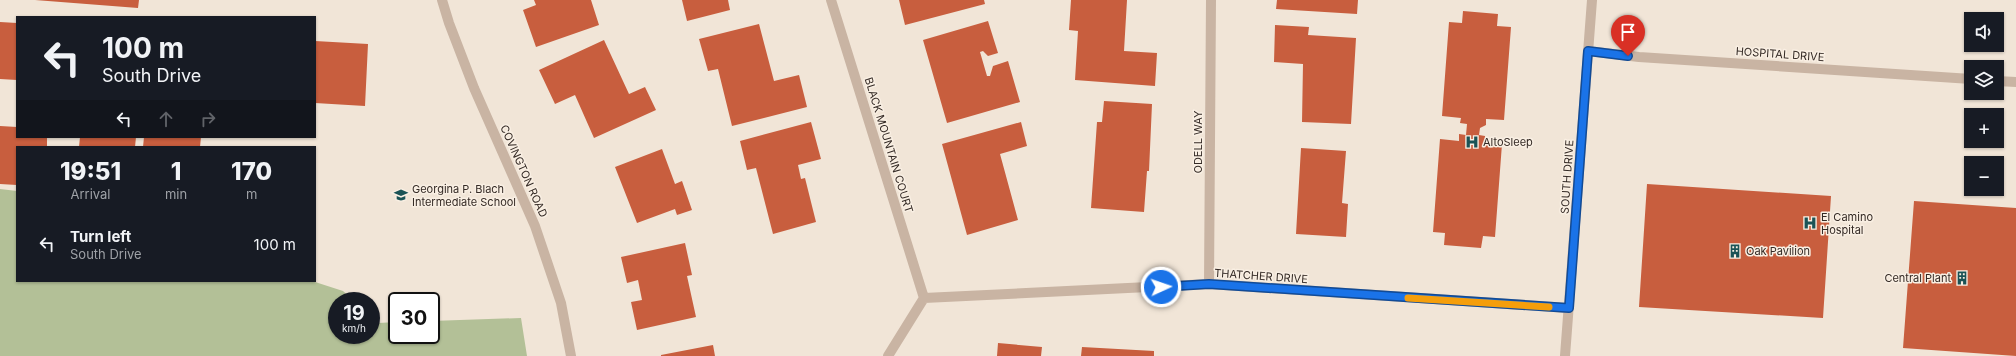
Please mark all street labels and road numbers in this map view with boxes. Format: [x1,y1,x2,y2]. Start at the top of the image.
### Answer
street label: HOSPITAL DRIVE [1735,44,1825,64]
street label: BLACK MOUNTAIN COURT [862,76,916,214]
street label: ODELL WAY [1191,110,1205,173]
street label: COVINGTON ROAD [497,122,551,220]
street label: SOUTH DRIVE [1557,140,1577,214]
street label: THATCHER DRIVE [1214,266,1308,286]

